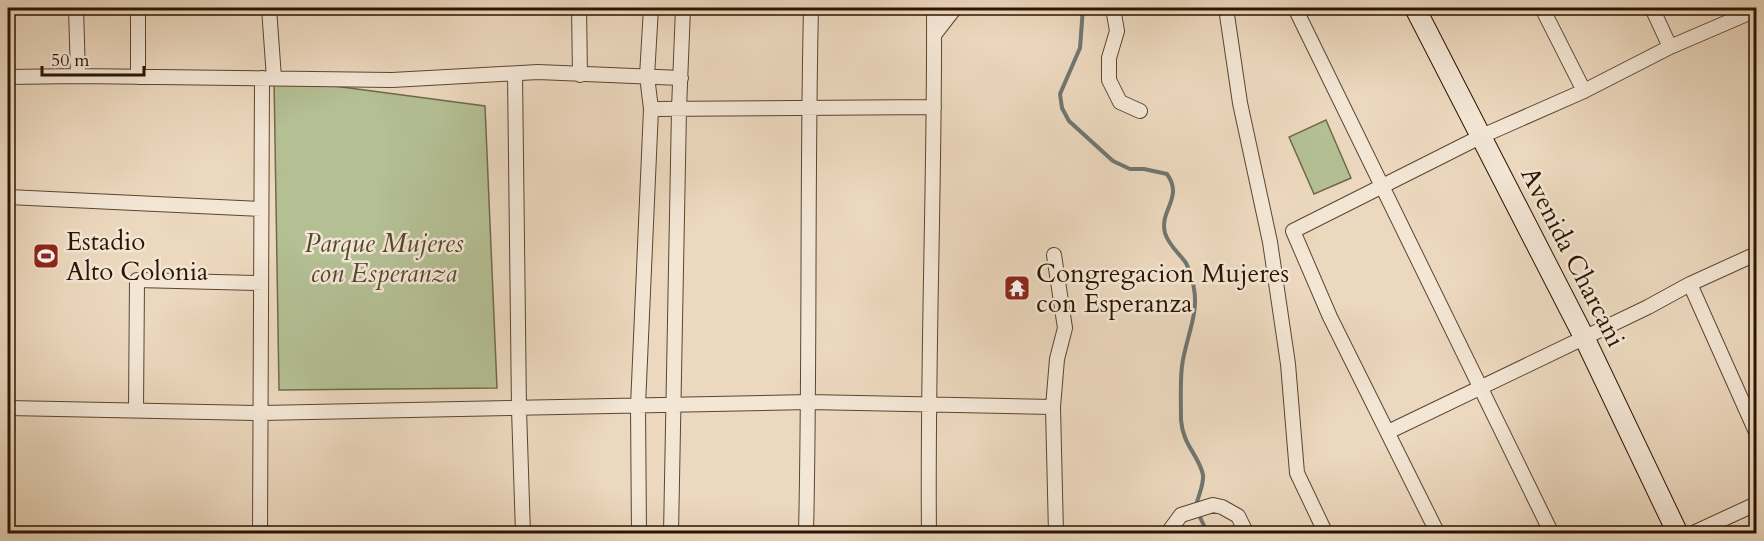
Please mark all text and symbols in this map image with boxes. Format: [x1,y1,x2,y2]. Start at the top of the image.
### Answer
scale bar [42,39,144,77]
text: 50 m [51,48,90,73]
street label: Avenida Charcani [1513,161,1633,353]
place label: Estadio Alto Colonia [66,224,208,289]
park label: Parque Mujeres con Esperanza [304,226,464,291]
sports icon: Estadio Alto Colonia [31,241,61,271]
place label: Congregacion Mujeres con Esperanza [1036,256,1289,321]
temple icon: Congregacion Mujeres con Esperanza [1002,273,1032,303]

